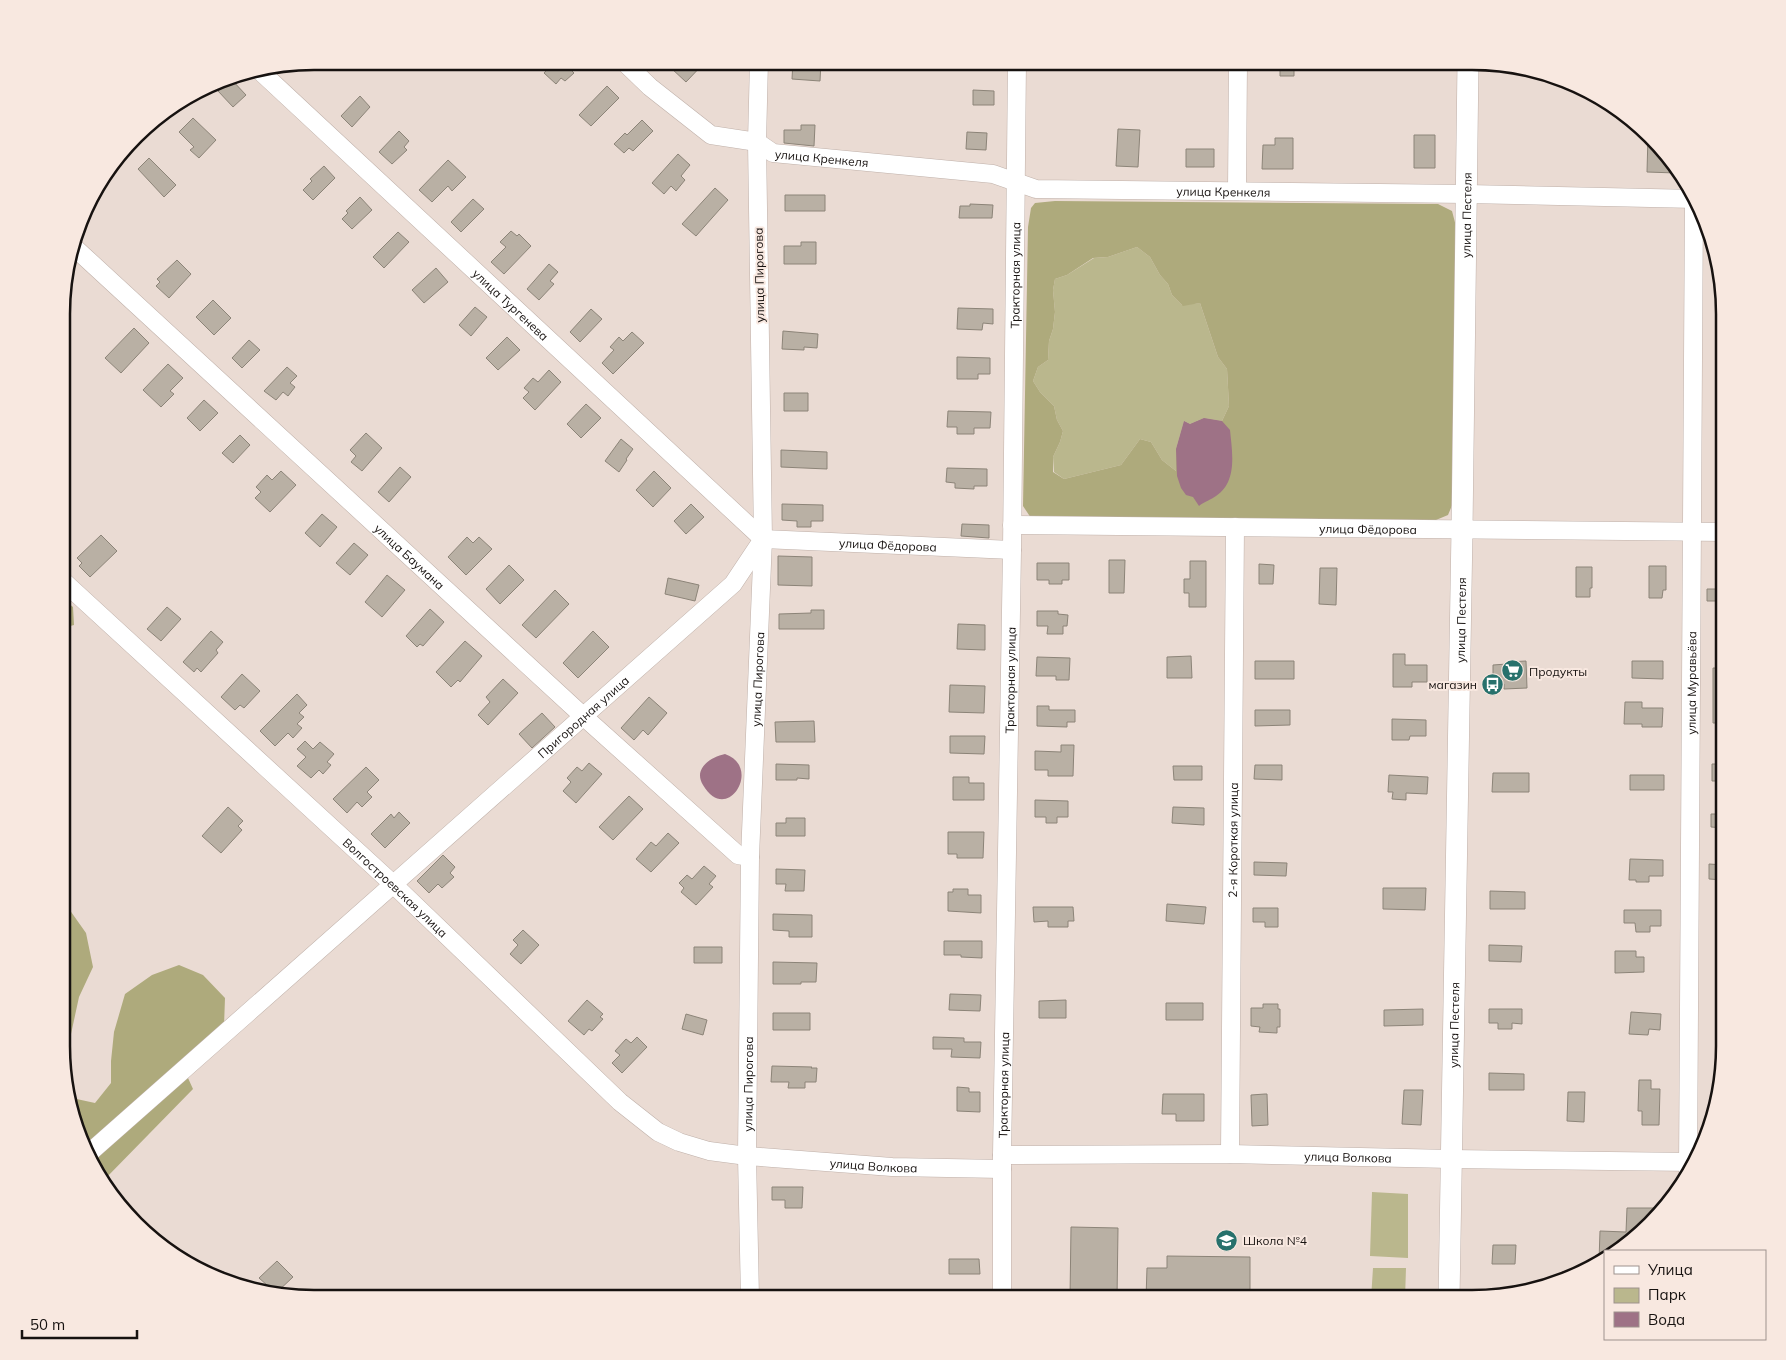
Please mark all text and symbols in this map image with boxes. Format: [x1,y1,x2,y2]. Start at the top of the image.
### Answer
street label: улица Кренкеля [774,146,869,170]
street label: улица Пестеля [1458,172,1474,258]
street label: улица Кренкеля [1176,183,1270,199]
street label: Тракторная улица [1007,222,1023,328]
street label: улица Пирогова [751,227,767,323]
street label: улица Тургенева [470,265,552,343]
street label: улица Баумана [371,520,448,592]
street label: улица Фёдорова [1319,521,1417,536]
street label: улица Фёдорова [839,535,937,554]
street label: улица Пестеля [1452,577,1469,663]
street label: Тракторная улица [1001,627,1018,733]
street label: улица Пирогова [748,631,767,727]
street label: улица Муравьёва [1683,631,1699,735]
supermarket icon: Продукты [1501,659,1525,683]
place label: Продукты [1529,664,1587,679]
street label: Пригородная улица [534,672,632,761]
bus stop icon: магазин [1481,672,1505,696]
place label: магазин [1429,677,1477,692]
street label: 2-я Короткая улица [1225,782,1240,898]
street label: Волгостроевская улица [340,834,451,940]
street label: улица Пестеля [1445,982,1462,1068]
street label: Тракторная улица [995,1032,1012,1138]
street label: улица Пирогова [740,1036,756,1132]
street label: улица Волкова [1304,1148,1392,1165]
street label: улица Волкова [829,1155,918,1175]
school or university icon: Школа №4 [1215,1228,1239,1252]
place label: Школа №4 [1243,1233,1307,1248]
legend [1604,1250,1766,1340]
text: Улица [1647,1260,1693,1279]
text: Парк [1648,1285,1687,1304]
scale bar [22,1308,138,1340]
text: Вода [1648,1310,1685,1329]
text: 50 m [30,1315,65,1334]

